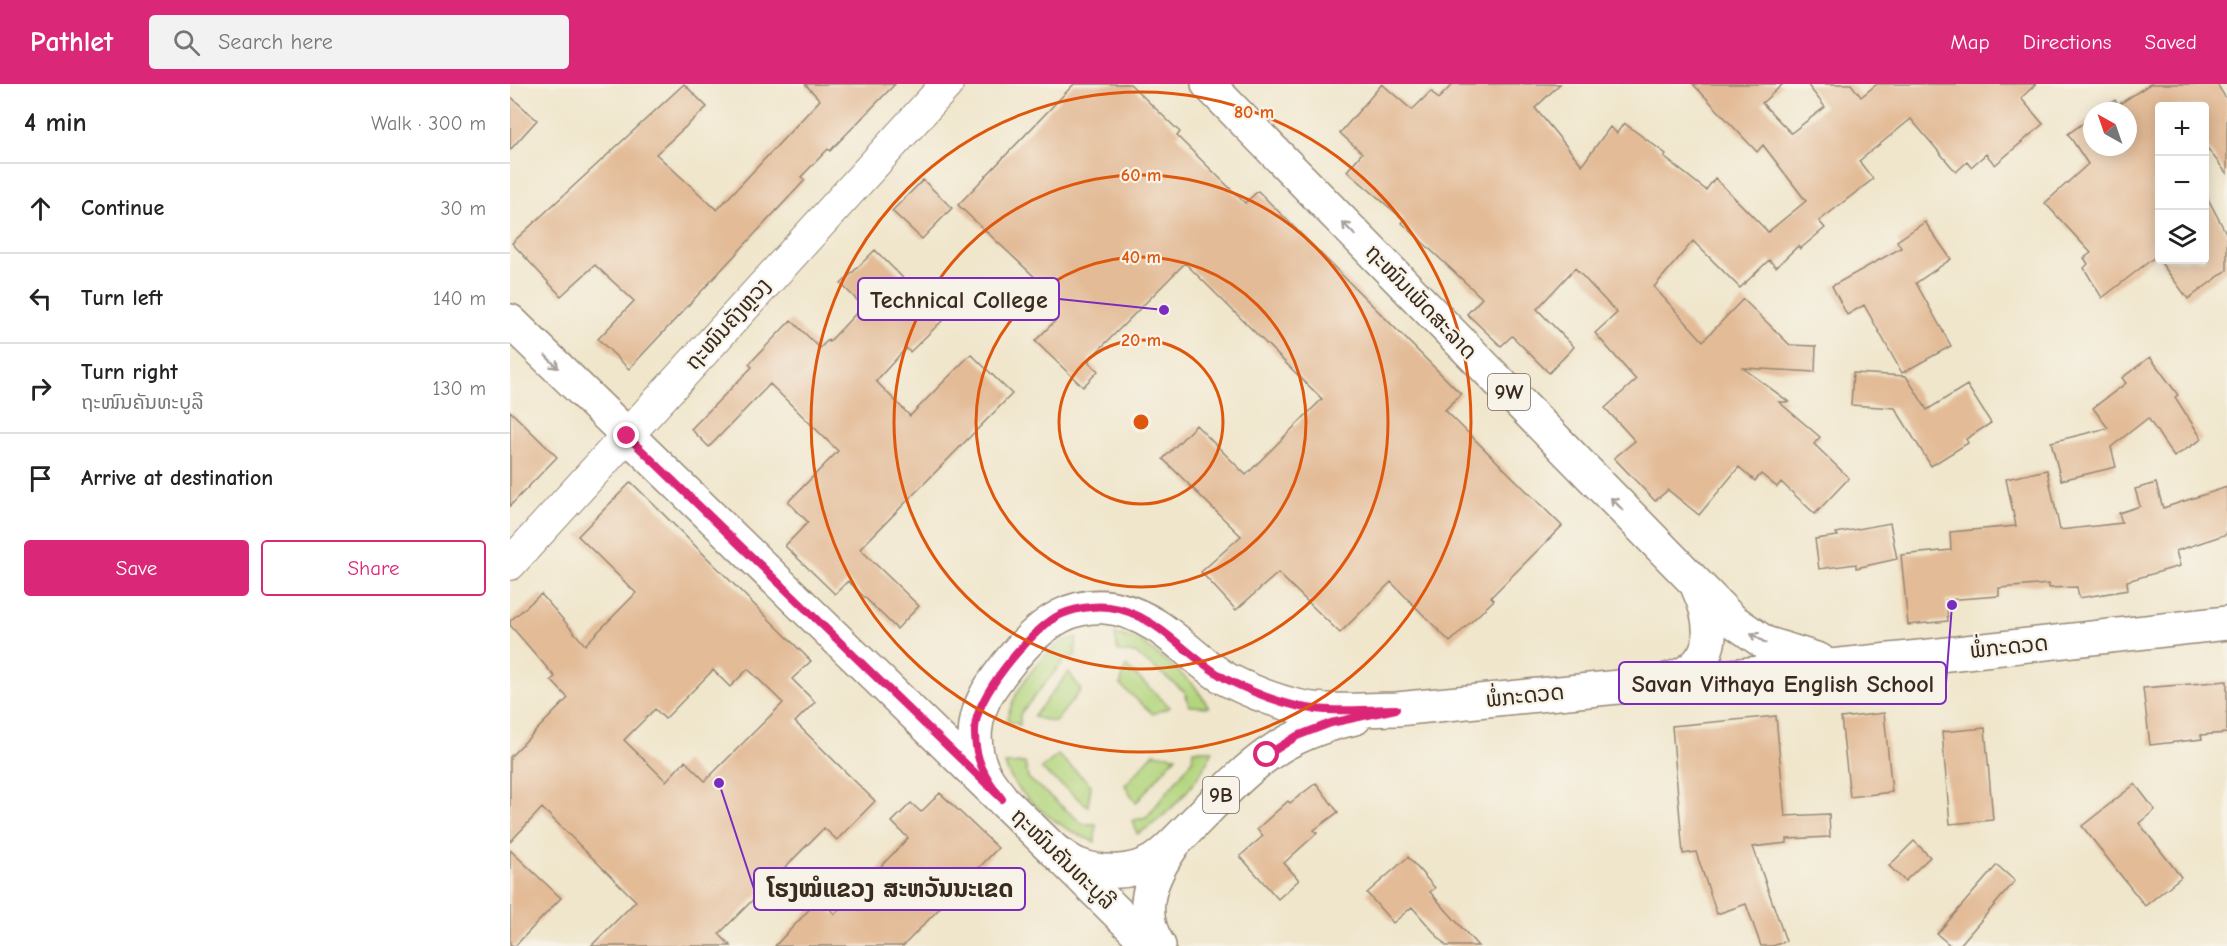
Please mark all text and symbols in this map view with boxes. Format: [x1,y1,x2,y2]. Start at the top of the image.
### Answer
search box [149,15,569,69]
text: Pathlet [30,26,113,58]
icon: search [170,26,203,59]
text: Search here [218,29,333,55]
text: Map [1950,30,1990,54]
text: Directions [2023,30,2112,54]
text: Saved [2145,30,2197,54]
text: 80 m [1234,102,1274,123]
north arrow [2083,102,2137,156]
map controls [2155,102,2209,264]
button: + [2155,102,2209,156]
text: 4 min [24,108,87,138]
text: Walk · 300 m [371,112,486,135]
button: − [2155,156,2209,210]
text: 60 m [1121,165,1161,186]
icon: ahead [24,192,57,225]
text: Continue [81,195,164,221]
text: 30 m [440,197,486,220]
button: layers [2155,210,2209,264]
one-way arrow [1342,221,1357,236]
street label: ຖະໜົນເພັດສະລາດ [1360,239,1482,365]
text: 40 m [1121,247,1161,268]
street label: ຖະໜົນຄັງຫຼວງ [680,272,776,376]
callout: Technical College [858,278,1059,320]
icon: left [24,282,57,315]
text: Turn left [81,285,163,311]
text: Technical College [870,286,1048,314]
text: 140 m [433,287,486,310]
text: 20 m [1121,330,1161,351]
one-way arrow [544,354,559,369]
text: Turn right [81,359,178,385]
icon: right [24,372,57,405]
road number: 9W [1488,374,1530,410]
text: 130 m [433,377,486,400]
text: ຖະໜົນຄັນທະບູລີ [81,391,204,414]
centre of rings [1131,412,1151,432]
route end [613,422,639,448]
icon: arrive [24,462,57,495]
text: Arrive at destination [81,465,273,491]
one-way arrow [1610,496,1625,511]
button: Save [24,540,249,596]
button: Share [261,540,486,596]
street label: ພໍ່ກະດວດ [1968,626,2049,664]
one-way arrow [1750,632,1767,644]
callout: Savan Vithaya English School [1619,662,1946,704]
text: Savan Vithaya English School [1632,670,1934,698]
street label: ພໍ່ກະດວດ [1484,675,1565,713]
route start [1253,741,1279,767]
road number: 9B [1203,777,1239,813]
street label: ຖະໜົນຄັນທະບູລີ [1005,803,1121,916]
callout: ໂຮງໝໍແຂວງ ສະຫວັນນະເຂດ [754,868,1025,910]
text: ໂຮງໝໍແຂວງ ສະຫວັນນະເຂດ [765,875,1014,903]

